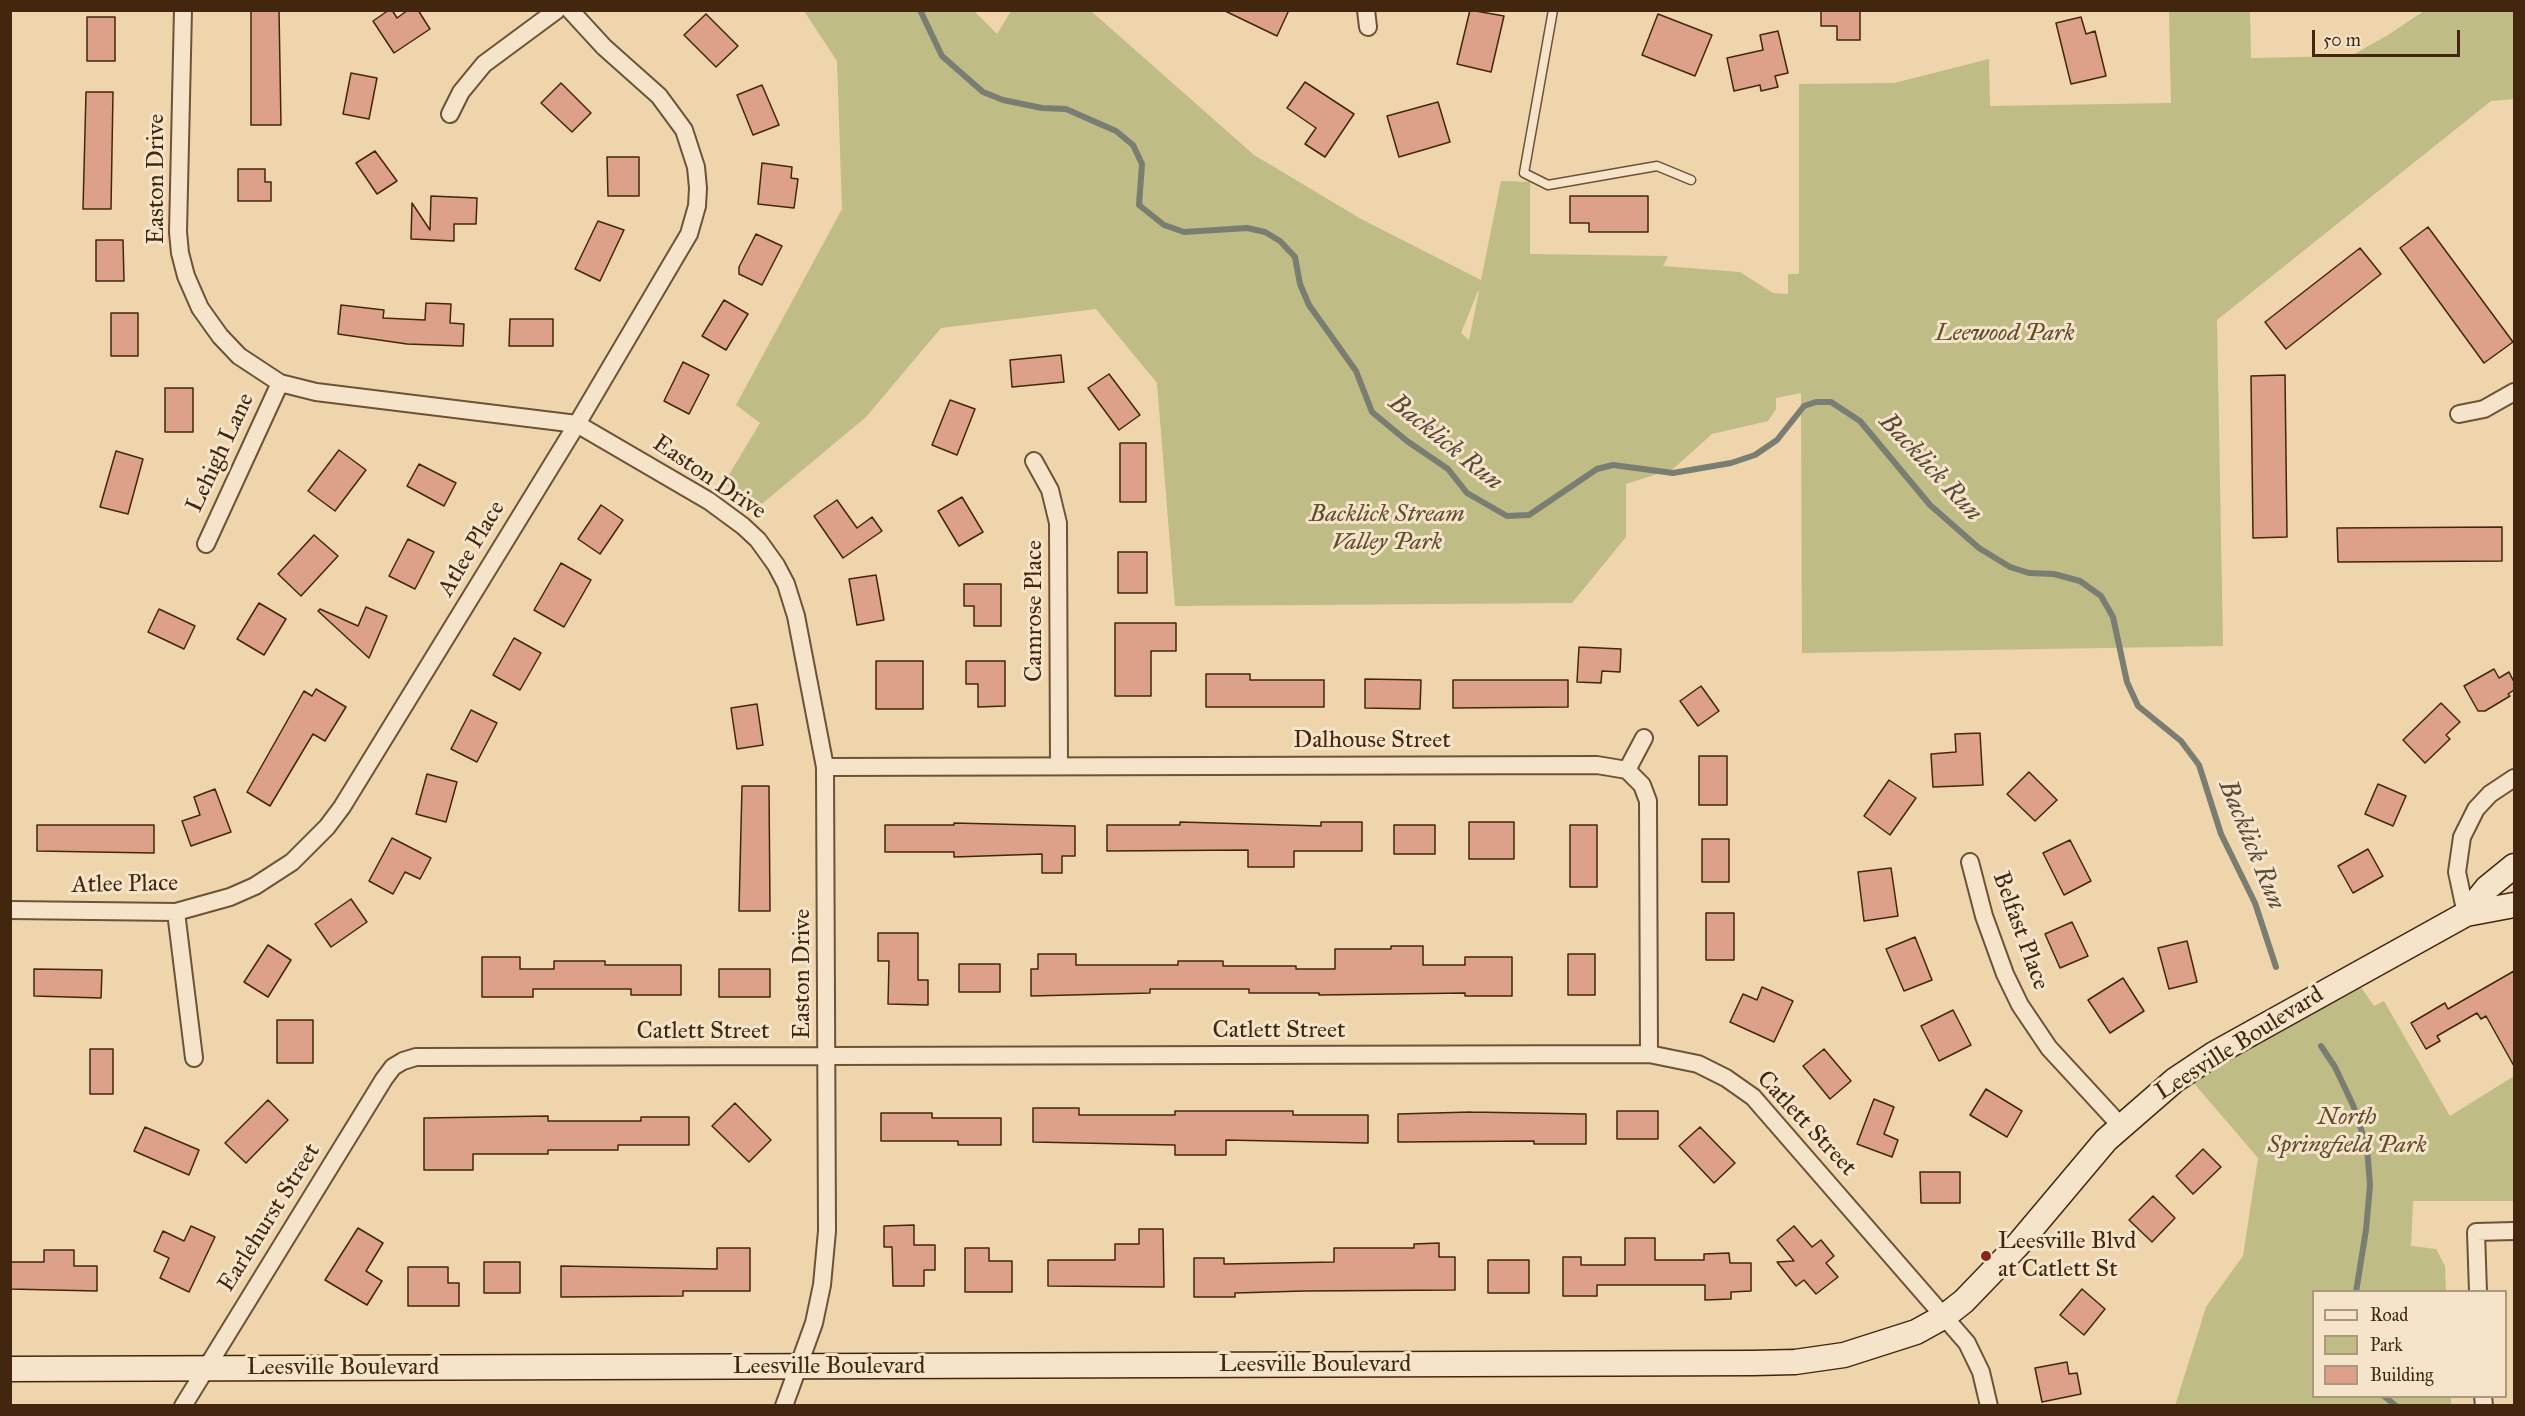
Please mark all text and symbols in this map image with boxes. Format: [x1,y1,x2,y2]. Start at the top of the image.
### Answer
scale bar [2315,18,2464,56]
text: 50 m [2323,29,2361,51]
street label: Easton Drive [143,114,171,244]
park label: Leewood Park [1935,320,2075,348]
water label: Backlick Run [1382,388,1508,498]
street label: Lehigh Lane [181,389,261,517]
water label: Backlick Run [1872,407,1988,529]
street label: Easton Drive [647,430,771,526]
street label: Atlee Place [432,496,512,602]
park label: Backlick Stream Valley Park [1309,501,1465,557]
street label: Camrose Place [1021,540,1049,682]
street label: Dalhouse Street [1293,727,1451,755]
water label: Backlick Run [2211,776,2291,914]
street label: Belfast Place [1985,868,2055,994]
street label: Atlee Place [72,870,178,900]
street label: Easton Drive [789,909,817,1039]
street label: Leesville Boulevard [2151,981,2329,1107]
street label: Catlett Street [1212,1017,1346,1045]
street label: Catlett Street [636,1018,770,1046]
street label: Catlett Street [1750,1065,1862,1183]
park label: North Springfield Park [2267,1104,2427,1160]
street label: Earlehurst Street [213,1138,327,1298]
place label: Leesville Blvd at Catlett St [1998,1228,2136,1284]
marker: Leesville Blvd at Catlett St [1979,1249,1993,1263]
legend [2312,1290,2507,1398]
text: Road [2370,1304,2408,1326]
text: Park [2370,1334,2403,1356]
street label: Leesville Boulevard [1219,1351,1411,1379]
street label: Leesville Boulevard [733,1353,925,1381]
street label: Leesville Boulevard [247,1354,439,1382]
text: Building [2370,1364,2433,1386]

